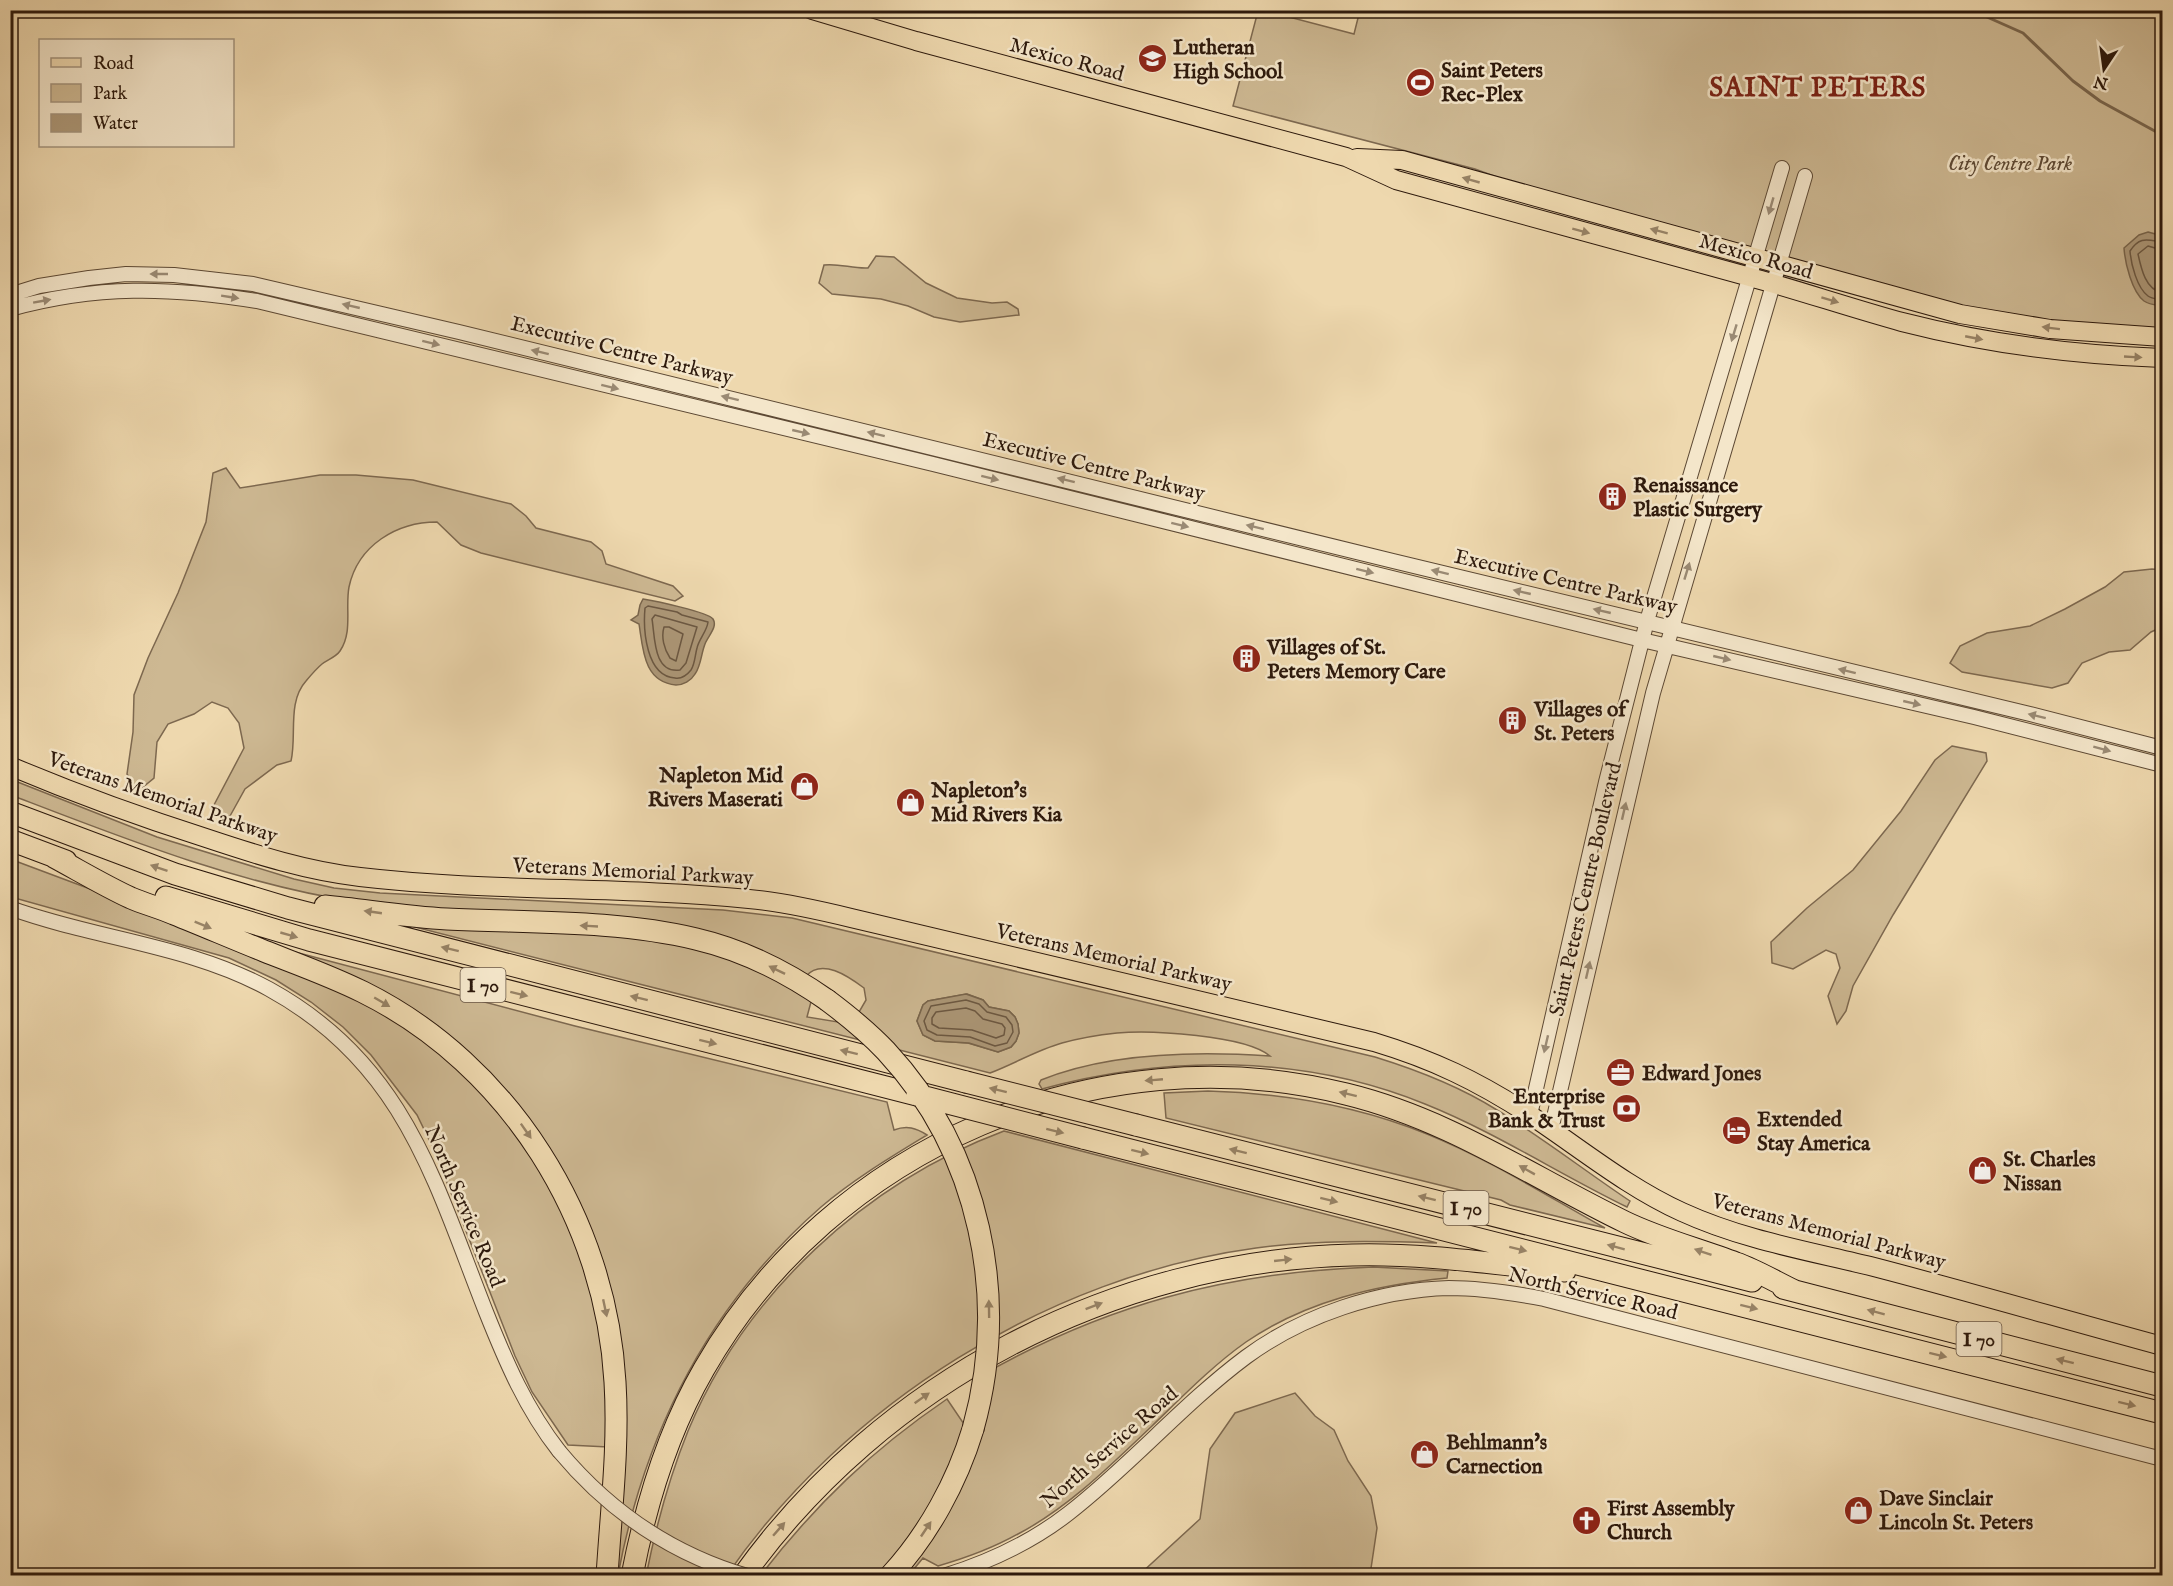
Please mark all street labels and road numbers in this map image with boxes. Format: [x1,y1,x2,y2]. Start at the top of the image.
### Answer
street label: Mexico Road [1006,32,1128,89]
street label: Mexico Road [1695,228,1816,287]
street label: Executive Centre Parkway [508,311,736,392]
street label: Executive Centre Parkway [980,427,1208,508]
street label: Executive Centre Parkway [1452,544,1680,621]
street label: Veterans Memorial Parkway [43,746,282,851]
street label: Saint Peters Centre Boulevard [1544,759,1629,1019]
street label: Veterans Memorial Parkway [511,853,755,892]
street label: Veterans Memorial Parkway [992,918,1235,999]
road number: I 70 [460,968,506,1002]
street label: North Service Road [417,1122,510,1292]
street label: Veterans Memorial Parkway [1708,1188,1949,1277]
road number: I 70 [1444,1191,1488,1225]
street label: North Service Road [1505,1262,1681,1327]
road number: I 70 [1956,1322,2002,1356]
street label: North Service Road [1036,1381,1185,1515]

